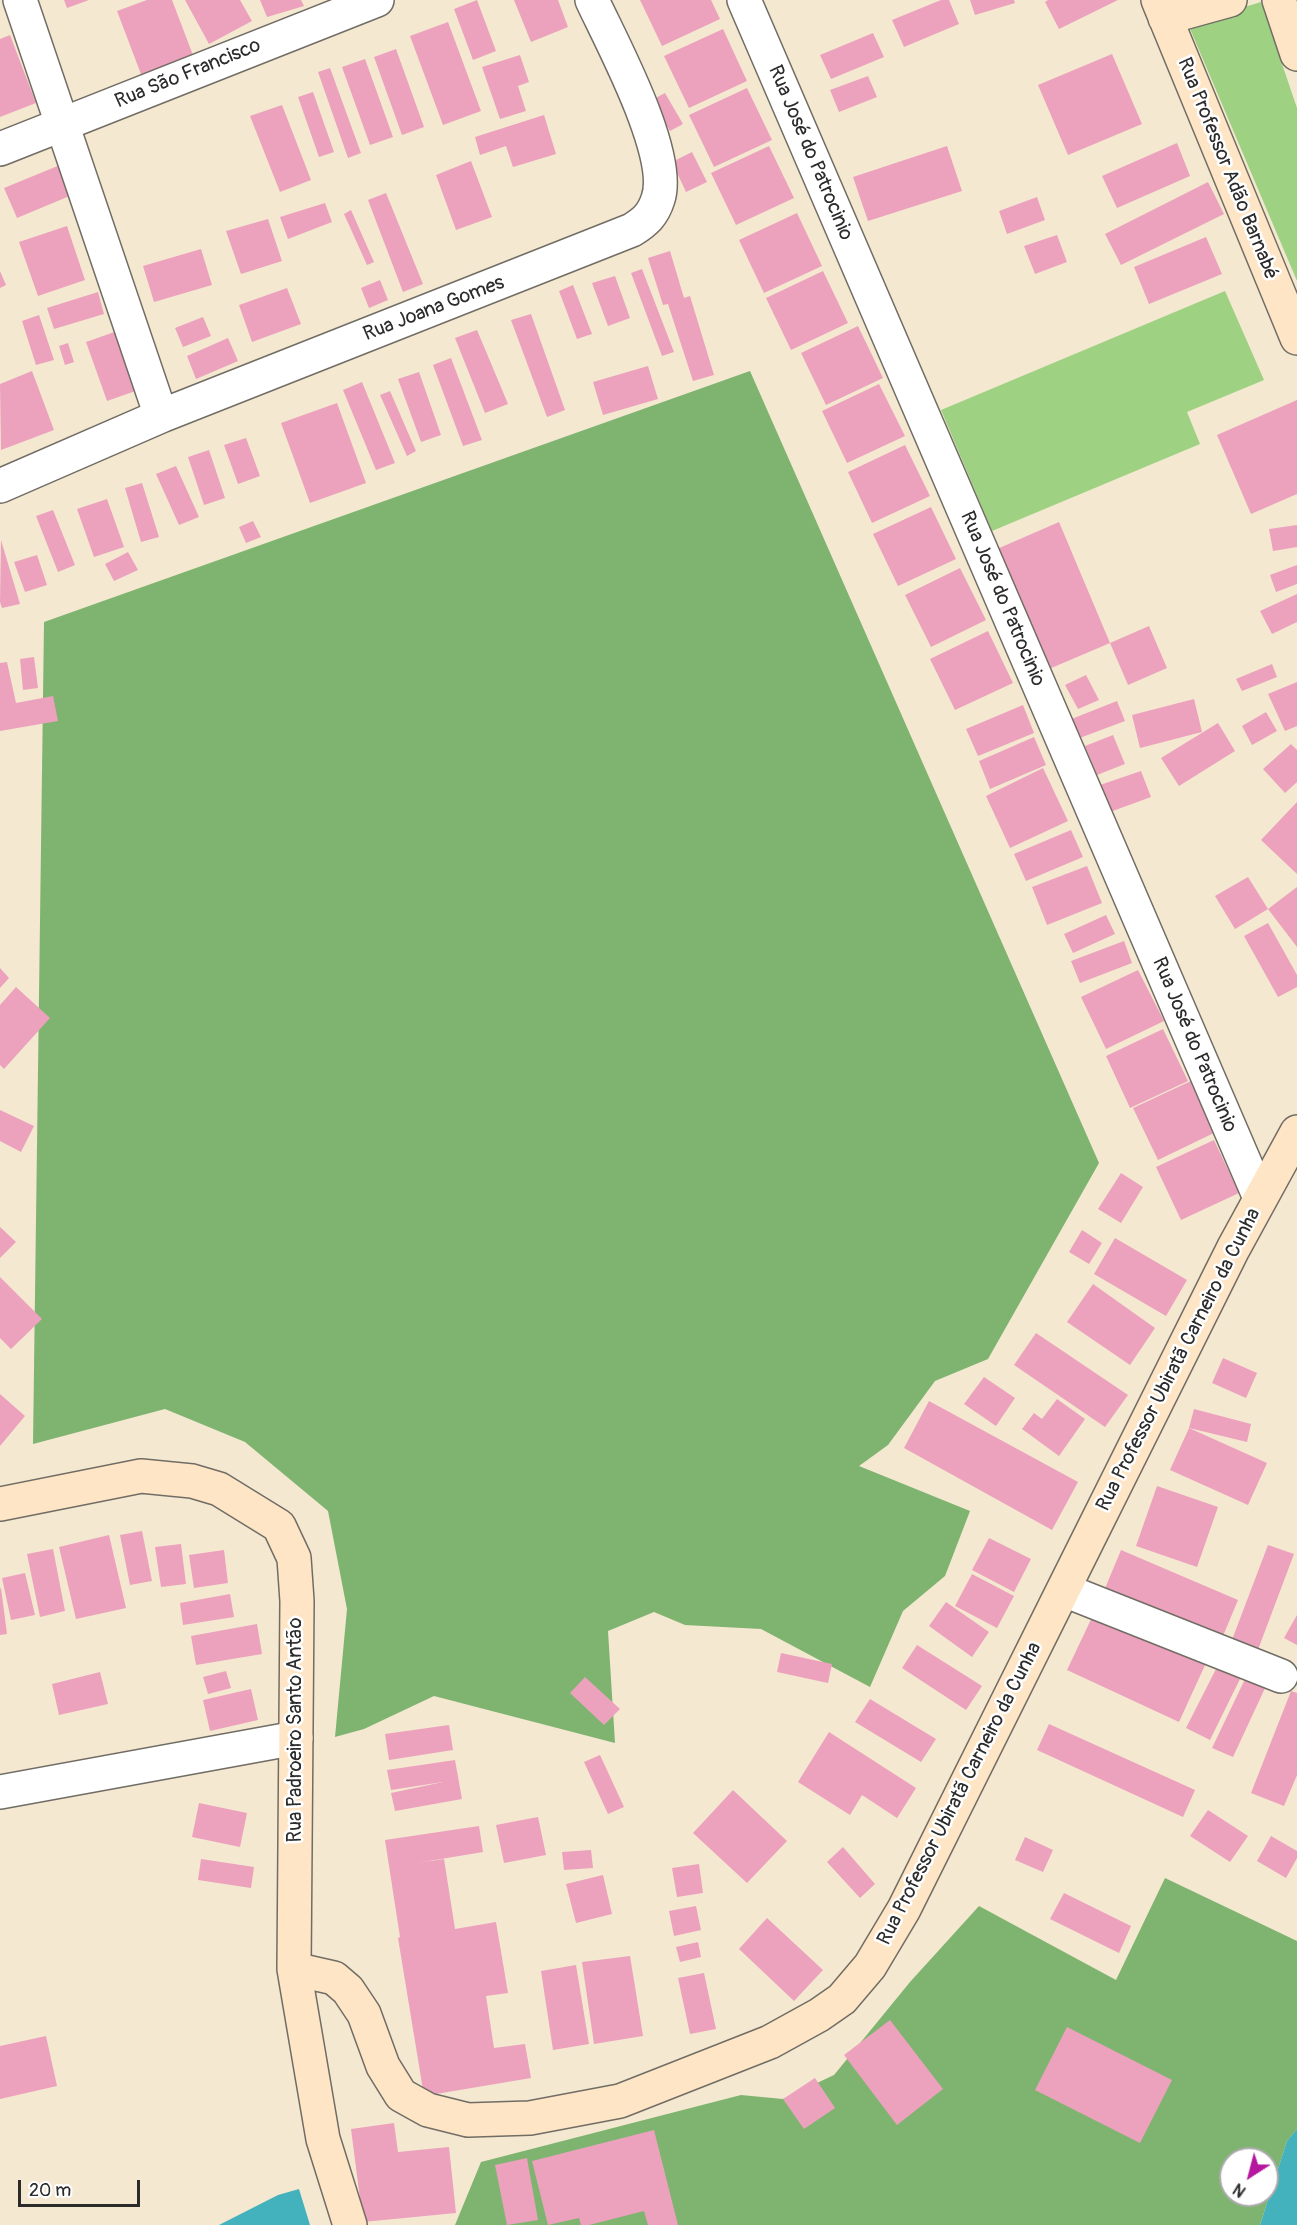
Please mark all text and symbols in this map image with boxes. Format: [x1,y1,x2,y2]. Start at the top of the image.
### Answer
street label: Rua São Francisco [112,34,264,114]
street label: Rua Professor Adão Barnabé [1171,54,1283,284]
street label: Rua José do Patrocinio [762,62,858,244]
street label: Rua Joana Gomes [360,271,508,347]
street label: Rua José do Patrocinio [954,508,1050,690]
street label: Rua José do Patrocinio [1146,954,1242,1136]
street label: Rua Professor Ubiratã Carneiro da Cunha [1092,1205,1266,1515]
street label: Rua Padroeiro Santo Antão [284,1617,308,1843]
street label: Rua Professor Ubiratã Carneiro da Cunha [873,1639,1047,1949]
north arrow [1219,2147,1279,2207]
scale bar [21,2168,142,2206]
text: 20 m [29,2179,71,2202]
text: N [1229,2179,1250,2201]

